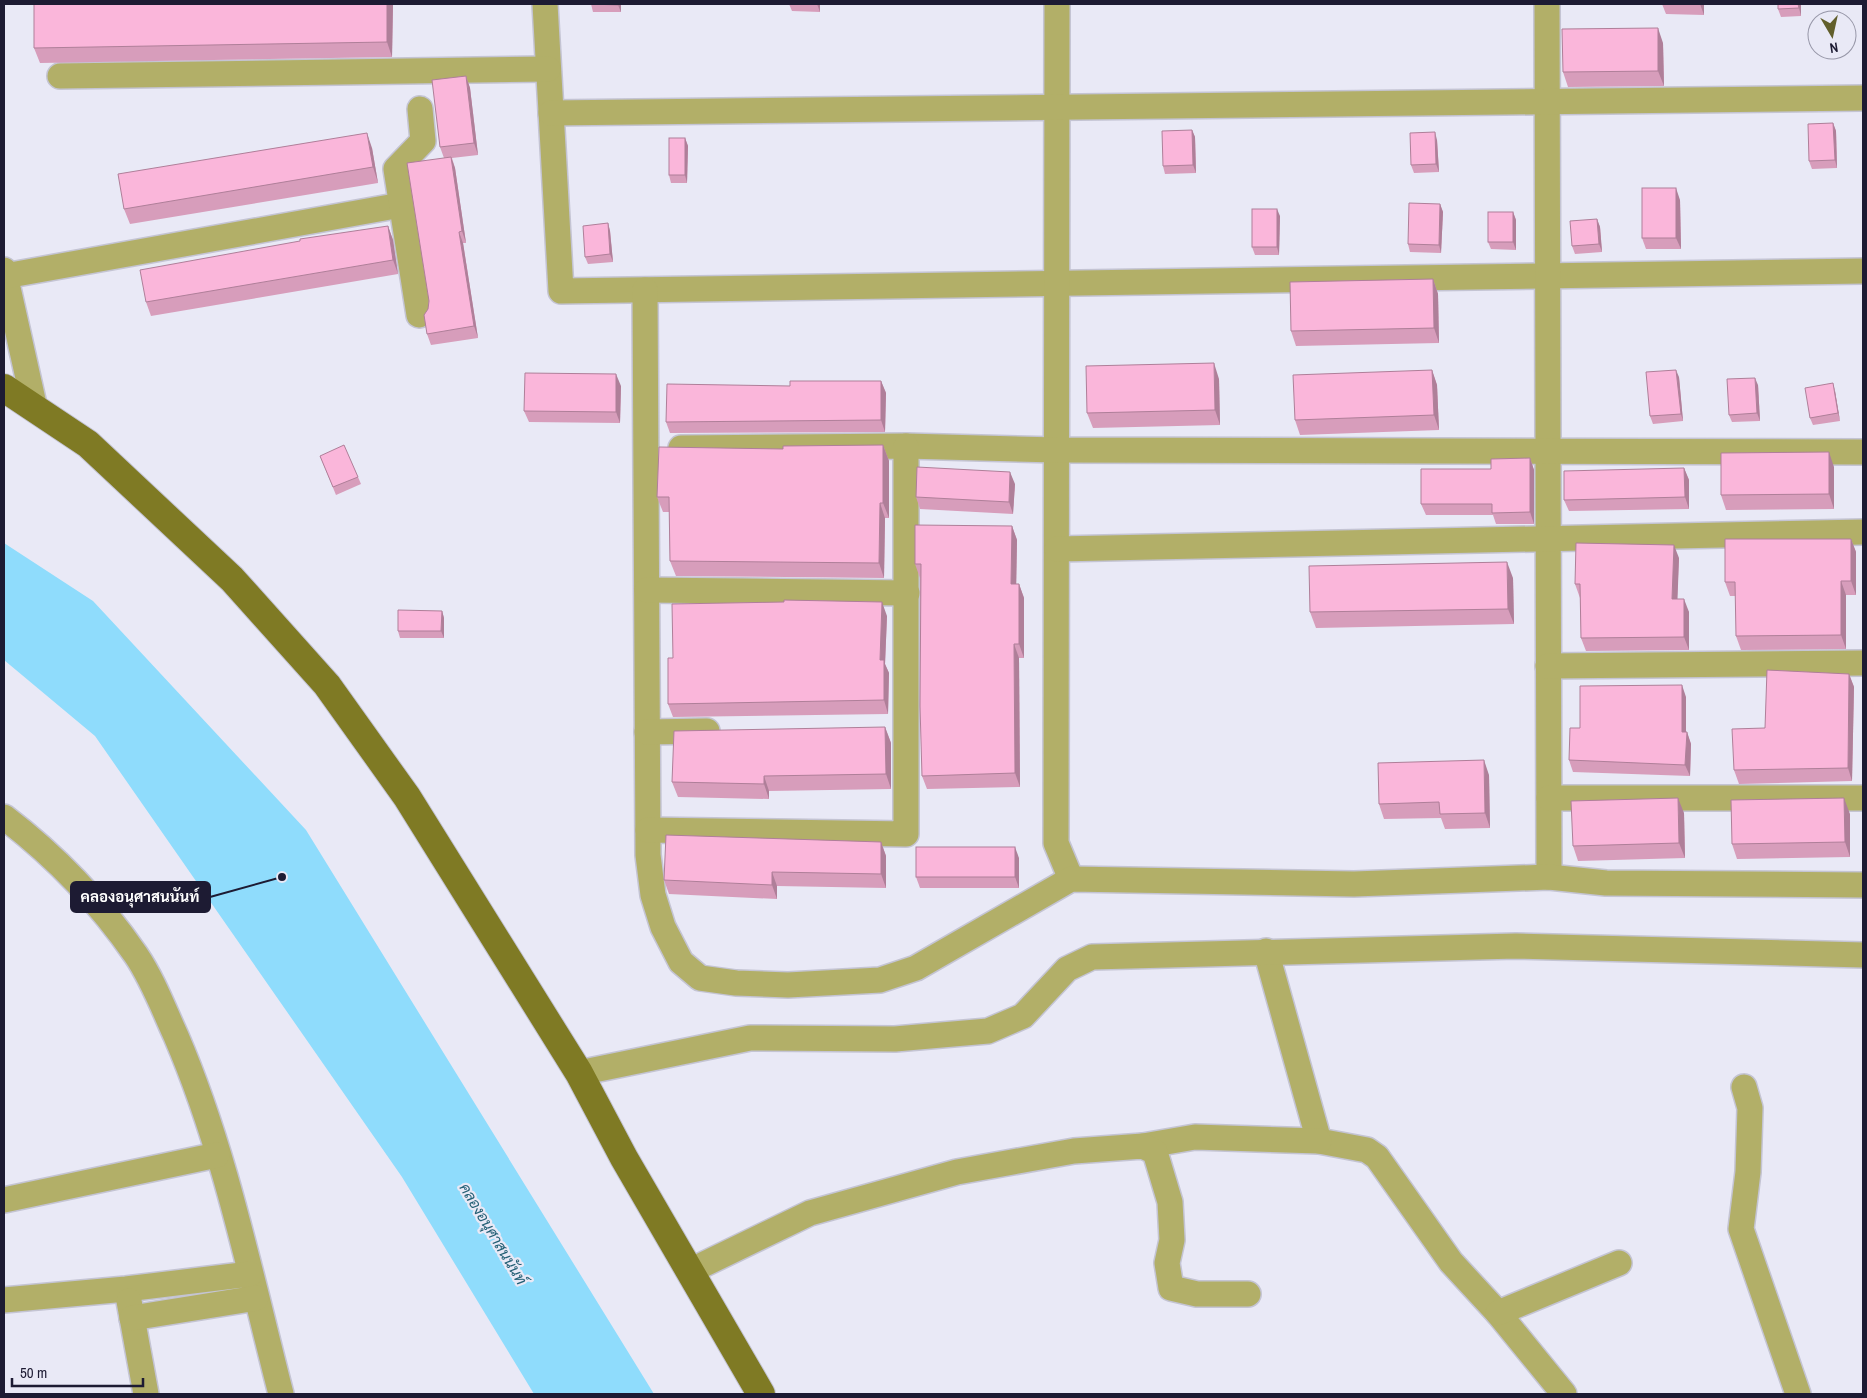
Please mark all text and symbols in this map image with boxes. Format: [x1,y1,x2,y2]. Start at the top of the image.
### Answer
north arrow [1807,10,1857,60]
text: N [1829,38,1840,57]
callout: คลองอนุศาสนนันท์ [71,882,210,912]
text: คลองอนุศาสนนันท์ [81,886,200,908]
water label: คลองอนุศาสนนันท์ [454,1179,533,1291]
scale bar [12,1356,144,1388]
text: 50 m [20,1362,47,1383]

